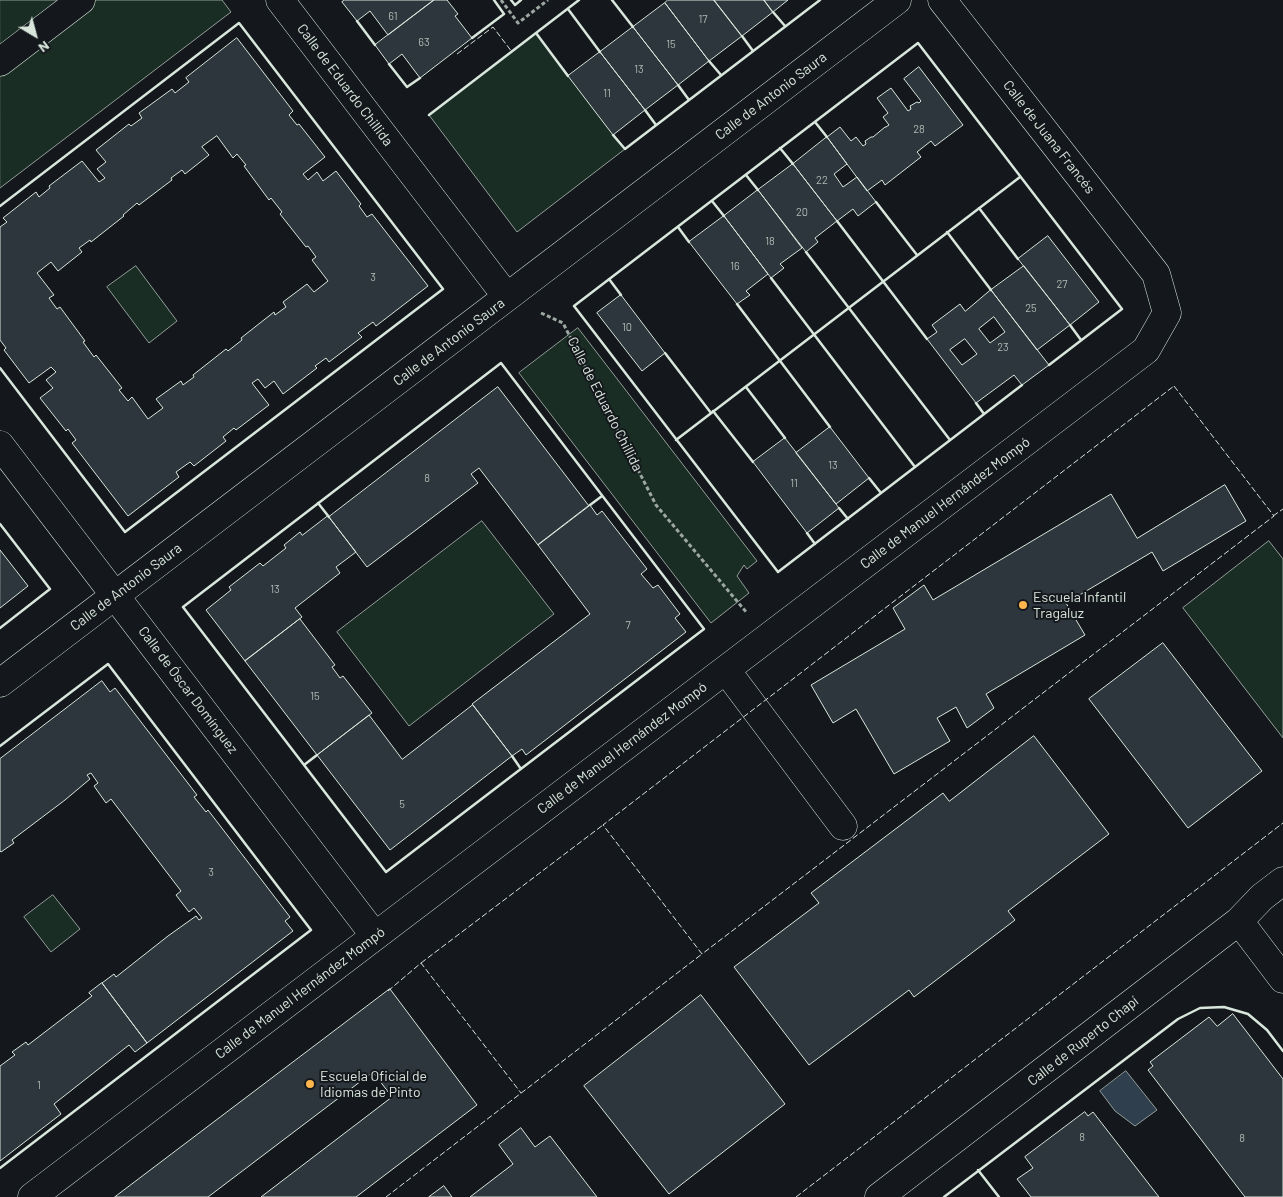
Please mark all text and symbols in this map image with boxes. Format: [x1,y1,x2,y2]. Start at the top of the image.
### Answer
house number: 61 [388,9,398,23]
north arrow [10,10,60,60]
house number: 17 [698,12,708,26]
street label: Calle de Eduardo Chillida [294,21,396,149]
house number: 63 [418,35,430,49]
house number: 15 [666,37,676,51]
text: N [35,38,53,57]
street label: Calle de Antonio Saura [712,49,830,143]
house number: 13 [634,62,644,76]
street label: Calle de Juana Francés [1000,77,1098,197]
house number: 11 [603,86,611,100]
house number: 28 [913,122,925,136]
house number: 22 [816,173,828,187]
house number: 20 [796,205,808,219]
house number: 18 [765,234,775,248]
house number: 16 [730,259,740,273]
house number: 3 [370,270,376,284]
house number: 27 [1056,277,1068,291]
street label: Calle de Antonio Saura [390,295,508,389]
house number: 25 [1025,301,1037,315]
house number: 10 [622,320,632,334]
street label: Calle de Eduardo Chillida [564,334,646,474]
house number: 23 [997,340,1009,354]
street label: Calle de Manuel Hernández Mompó [857,434,1033,572]
house number: 13 [828,458,838,472]
house number: 8 [424,471,430,485]
house number: 11 [790,476,798,490]
street label: Calle de Antonio Saura [67,540,185,634]
house number: 13 [270,582,280,596]
place label: Escuela Infantil Tragaluz [1033,589,1126,622]
marker: Escuela Infantil Tragaluz [1017,599,1029,611]
house number: 7 [625,618,631,632]
street label: Calle de Óscar Domínguez [135,623,241,757]
street label: Calle de Manuel Hernández Mompó [534,679,710,817]
house number: 15 [310,689,320,703]
house number: 5 [399,797,405,811]
house number: 3 [208,865,214,879]
street label: Calle de Manuel Hernández Mompó [212,924,388,1062]
street label: Calle de Ruperto Chapí [1024,993,1142,1089]
place label: Escuela Oficial de Idiomas de Pinto [320,1068,427,1100]
house number: 1 [37,1078,41,1092]
marker: Escuela Oficial de Idiomas de Pinto [304,1078,316,1090]
house number: 8 [1079,1130,1085,1144]
house number: 8 [1239,1131,1245,1145]

